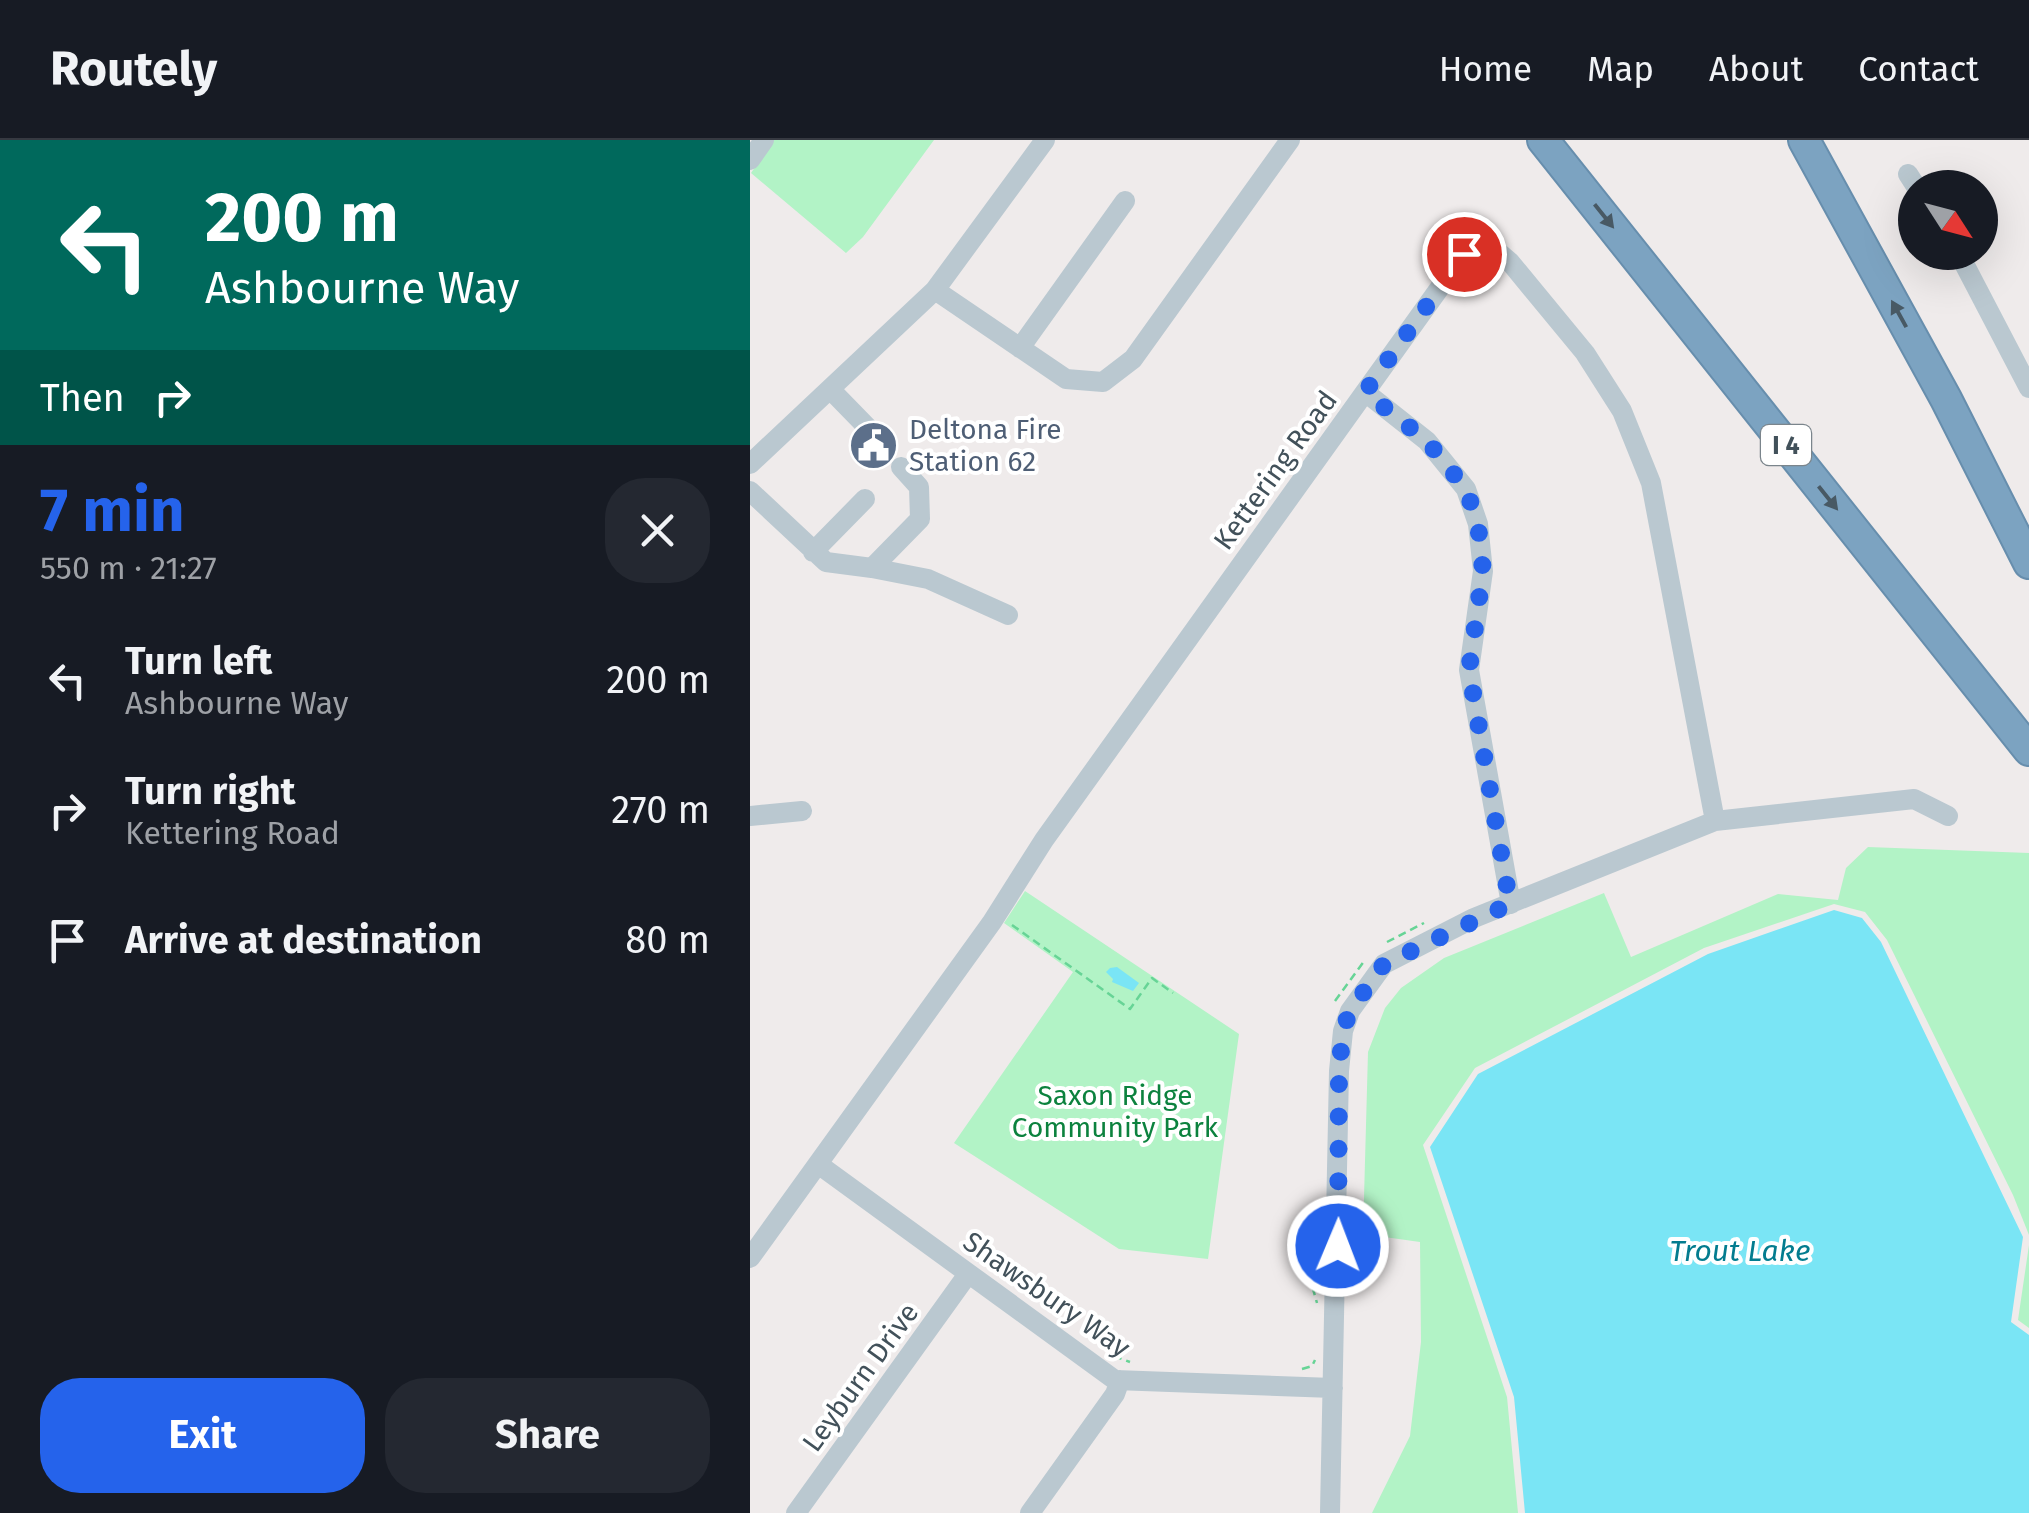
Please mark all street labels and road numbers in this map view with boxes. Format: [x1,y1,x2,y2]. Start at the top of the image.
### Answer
street label: Kettering Road [1207,385,1344,556]
road number: I 4 [1761,425,1811,465]
street label: Shawsbury Way [957,1225,1137,1364]
street label: Leyburn Drive [796,1297,925,1458]

